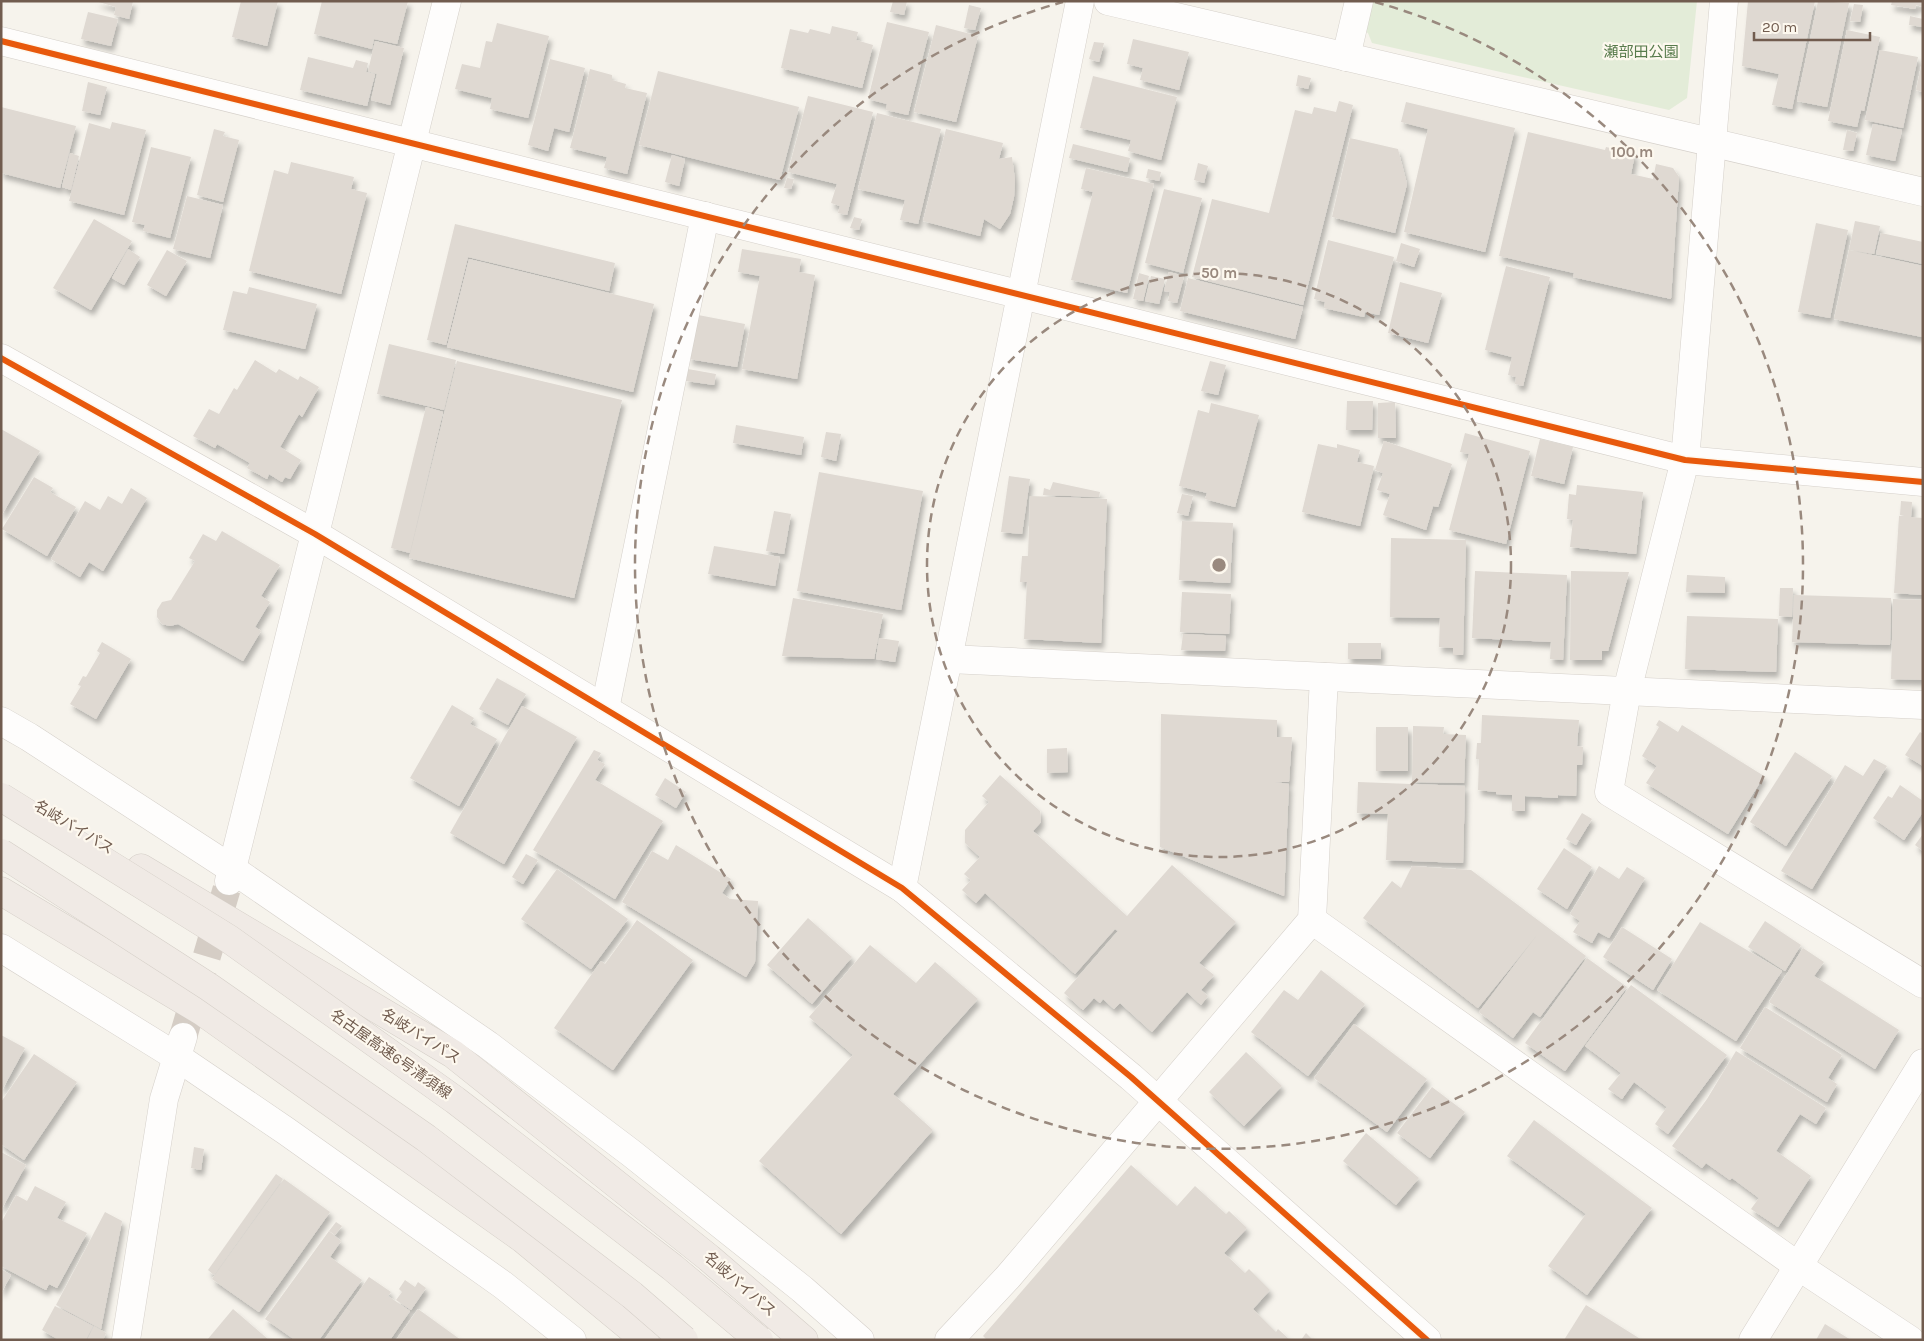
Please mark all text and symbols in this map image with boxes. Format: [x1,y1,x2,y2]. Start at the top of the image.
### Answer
scale bar [1754,10,1870,42]
text: 20 m [1762,18,1797,36]
park label: 瀬部田公園 [1603,43,1679,61]
text: 100 m [1611,143,1653,161]
text: 50 m [1201,264,1237,282]
centre of rings [1210,556,1228,574]
street label: 名岐バイパス [31,796,117,858]
street label: 名古屋高速6号清須線 [327,1005,455,1103]
street label: 名岐バイパス [378,1005,464,1067]
street label: 名岐バイパス [700,1248,780,1320]

